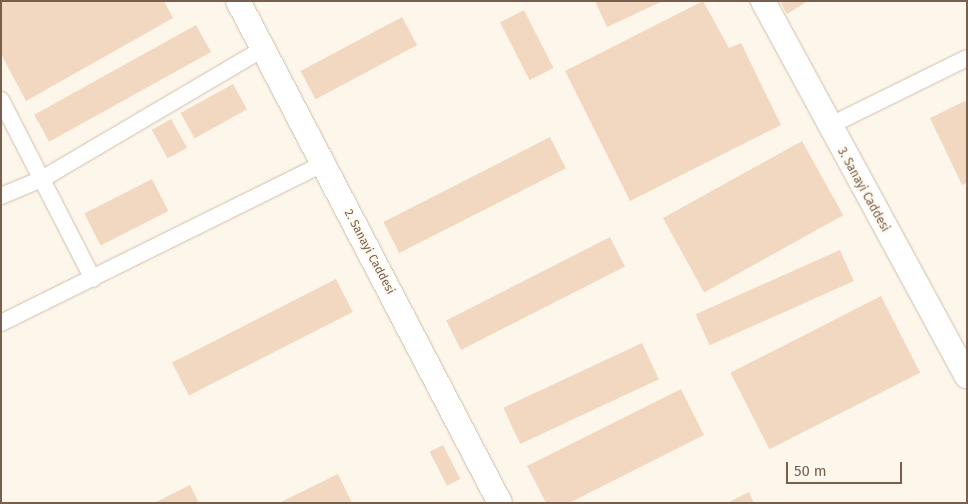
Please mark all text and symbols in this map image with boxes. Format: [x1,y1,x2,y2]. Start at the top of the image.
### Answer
street label: 3. Sanayi Caddesi [834,145,892,235]
street label: 2. Sanayi Caddesi [341,207,397,297]
scale bar [788,452,904,484]
text: 50 m [794,462,827,480]

